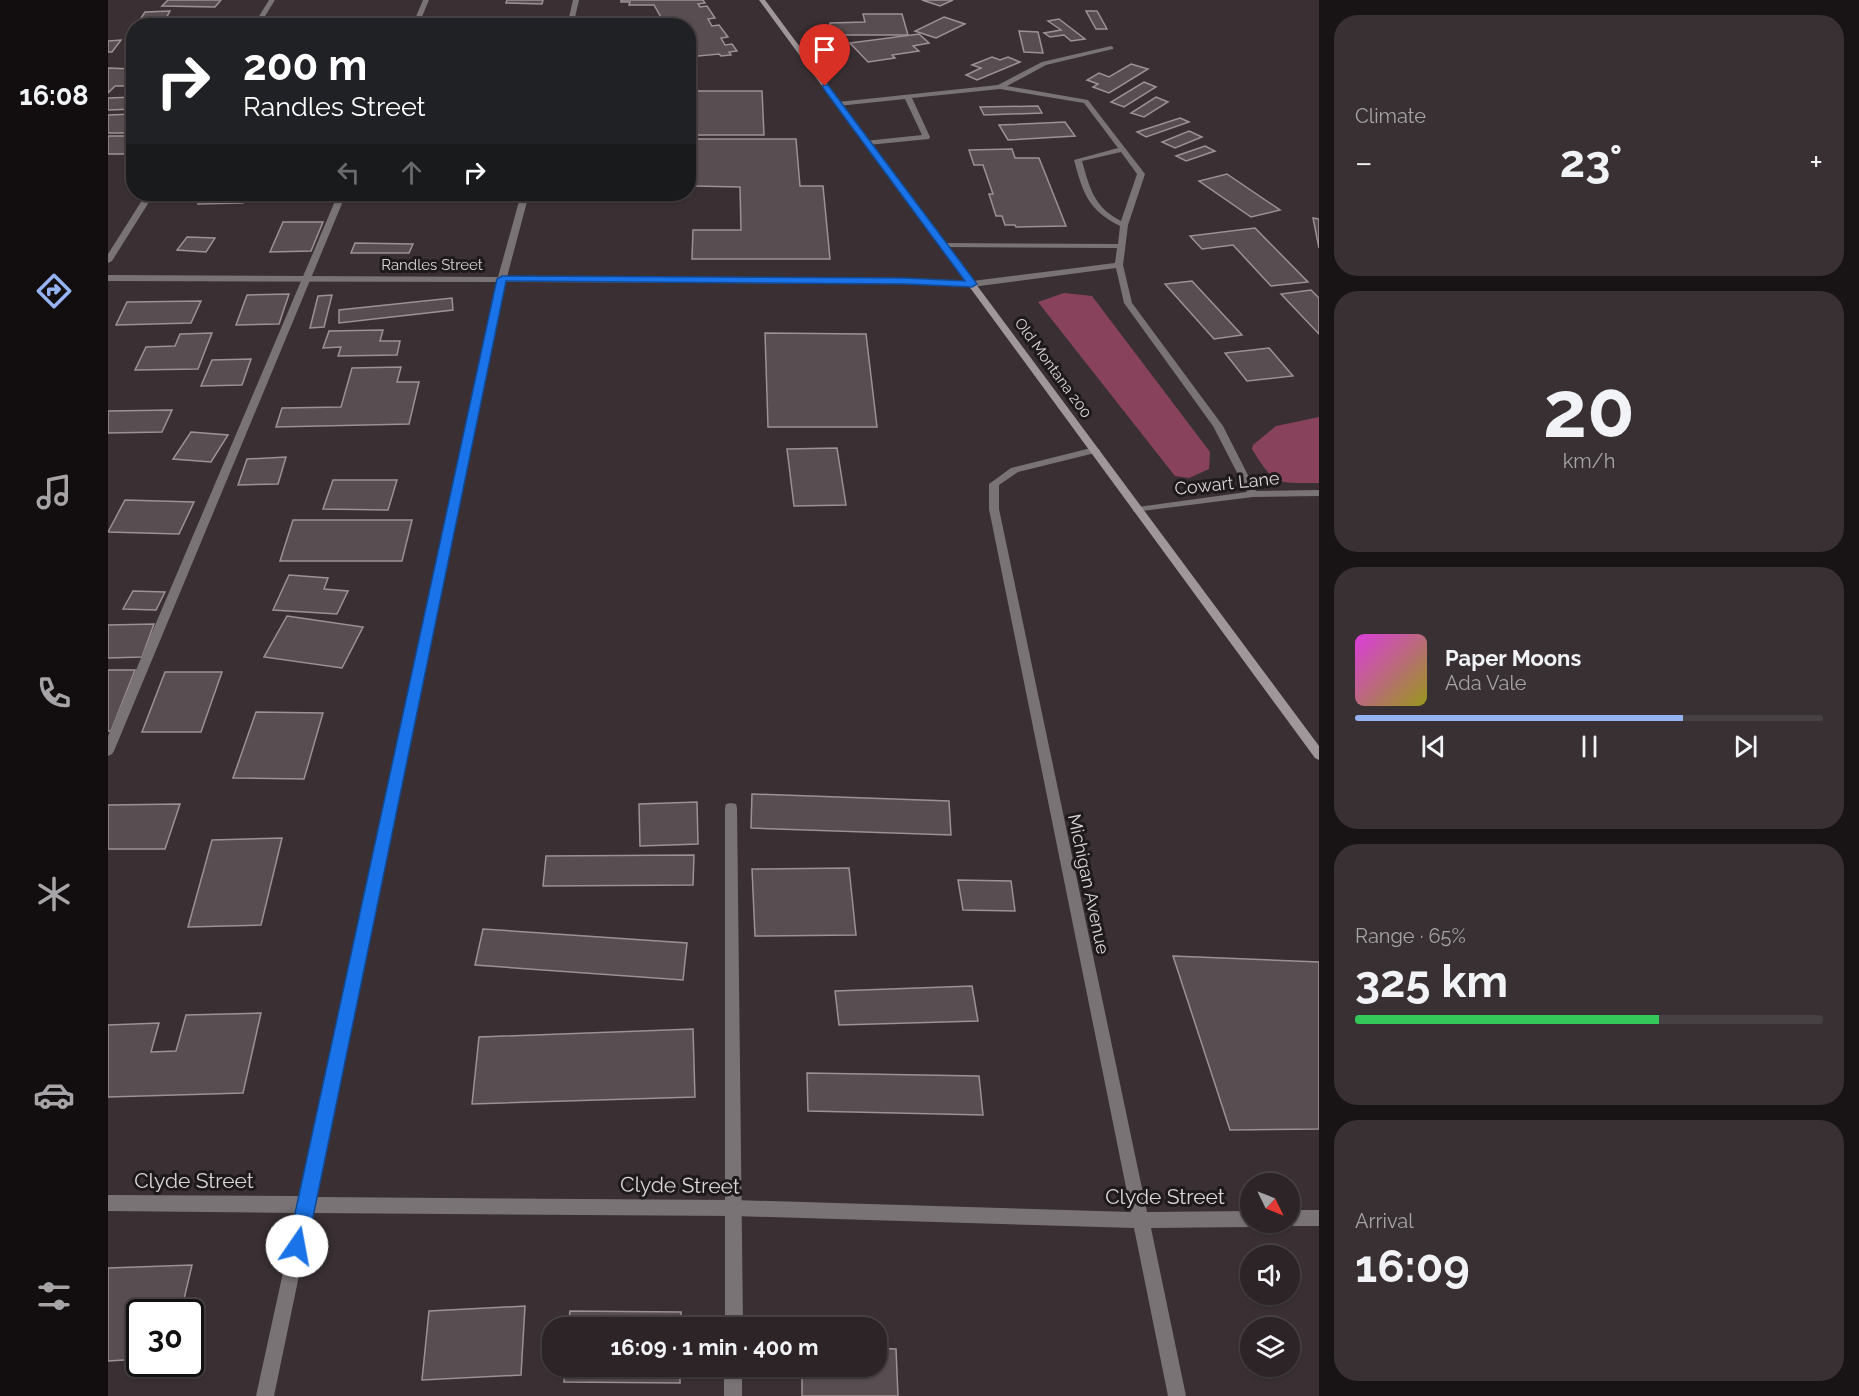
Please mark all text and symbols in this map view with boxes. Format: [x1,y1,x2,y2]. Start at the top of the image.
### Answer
pin [799,24,850,86]
icon: arrive [808,33,841,66]
text: 200 m [243,41,367,90]
icon: right [144,42,222,120]
text: 16:08 [19,80,89,111]
text: Randles Street [243,91,426,122]
text: Climate [1355,104,1426,128]
text: 23° [1560,135,1622,188]
text: − [1355,143,1373,182]
text: + [1809,143,1823,182]
icon: left [332,156,365,189]
icon: ahead [395,156,428,189]
icon: right [458,156,491,189]
street label: Randles Street [381,256,483,274]
icon: directions [33,270,75,312]
street label: Old Montana 200 [1011,314,1095,422]
text: 20 [1543,364,1635,455]
text: km/h [1563,449,1615,473]
street label: Cowart Lane [1174,467,1281,499]
icon: music [33,471,75,513]
text: Paper Moons [1445,645,1581,671]
text: Ada Vale [1445,671,1527,695]
icon: phone [33,672,75,714]
icon: previous [1417,730,1450,763]
icon: pause [1573,730,1606,763]
icon: next [1729,730,1762,763]
street label: Michigan Avenue [1064,812,1114,956]
icon: climate [33,873,75,915]
text: Range · 65% [1355,924,1466,948]
text: 325 km [1355,955,1508,1008]
icon: car [33,1074,75,1116]
street label: Clyde Street [134,1168,254,1193]
street label: Clyde Street [620,1171,740,1199]
north arrow [1240,1173,1300,1233]
map controls [1240,1173,1300,1377]
street label: Clyde Street [1105,1184,1225,1209]
text: Arrival [1355,1209,1414,1233]
position arrow [265,1214,329,1278]
text: 16:09 [1355,1240,1470,1293]
button: sound [1240,1245,1300,1305]
icon: filters [33,1275,75,1317]
speed limit sign: 30 [126,1299,204,1377]
button: layers [1240,1317,1300,1377]
text: 16:09 · 1 min · 400 m [610,1334,819,1360]

